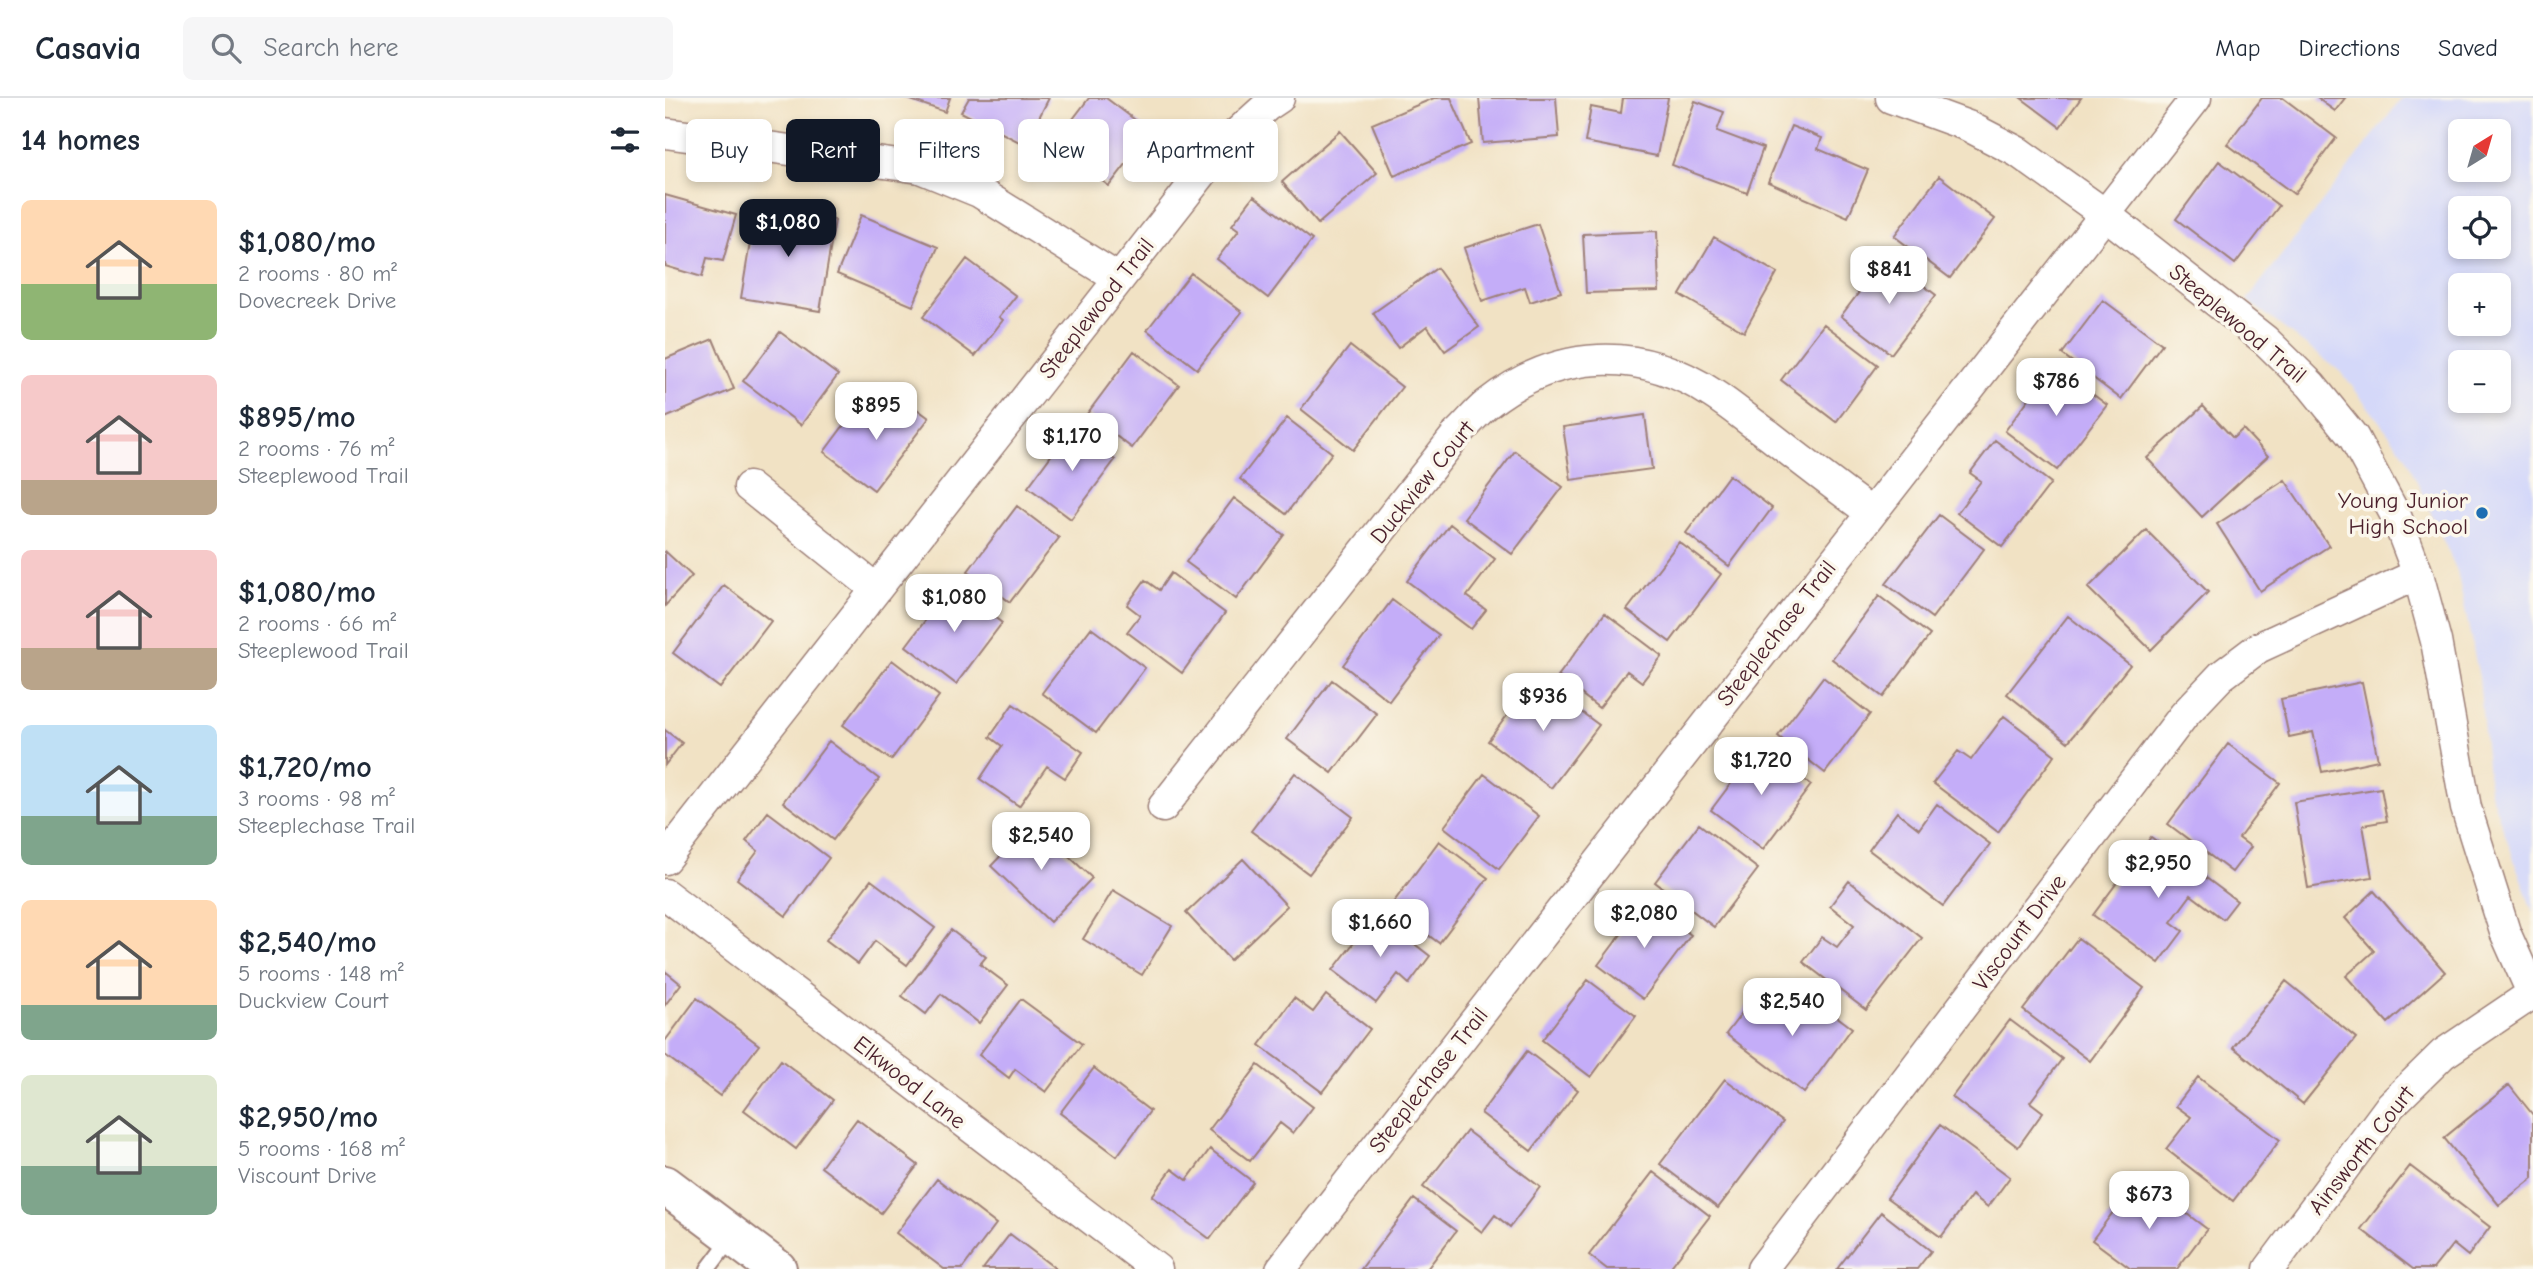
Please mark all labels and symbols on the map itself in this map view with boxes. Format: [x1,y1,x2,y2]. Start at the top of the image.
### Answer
north arrow [2448,119,2511,182]
pin: $1,080 [731,200,845,259]
street label: Steeplewood Trail [1033,233,1160,384]
pin: $841 [1848,246,1930,306]
street label: Steeplewood Trail [2164,258,2312,389]
pin: $786 [2015,358,2097,418]
pin: $895 [835,382,917,442]
pin: $1,170 [1015,414,1129,473]
street label: Duckview Court [1365,414,1481,549]
place label: Young Junior High School [2338,487,2469,540]
marker: Young Junior High School [2474,505,2490,521]
street label: Steeplechase Trail [1711,555,1842,711]
pin: $1,080 [897,574,1011,634]
pin: $936 [1502,674,1584,733]
pin: $1,720 [1704,738,1818,797]
pin: $2,540 [984,812,1098,872]
pin: $2,950 [2101,840,2215,900]
street label: Viscount Drive [1967,869,2072,996]
pin: $2,080 [1587,890,1701,950]
pin: $1,660 [1323,900,1437,959]
pin: $2,540 [1735,978,1849,1038]
street label: Steeplechase Trail [1363,1002,1494,1158]
street label: Elkwood Lane [848,1030,971,1135]
street label: Ainsworth Court [2303,1079,2421,1220]
pin: $673 [2108,1172,2190,1231]

